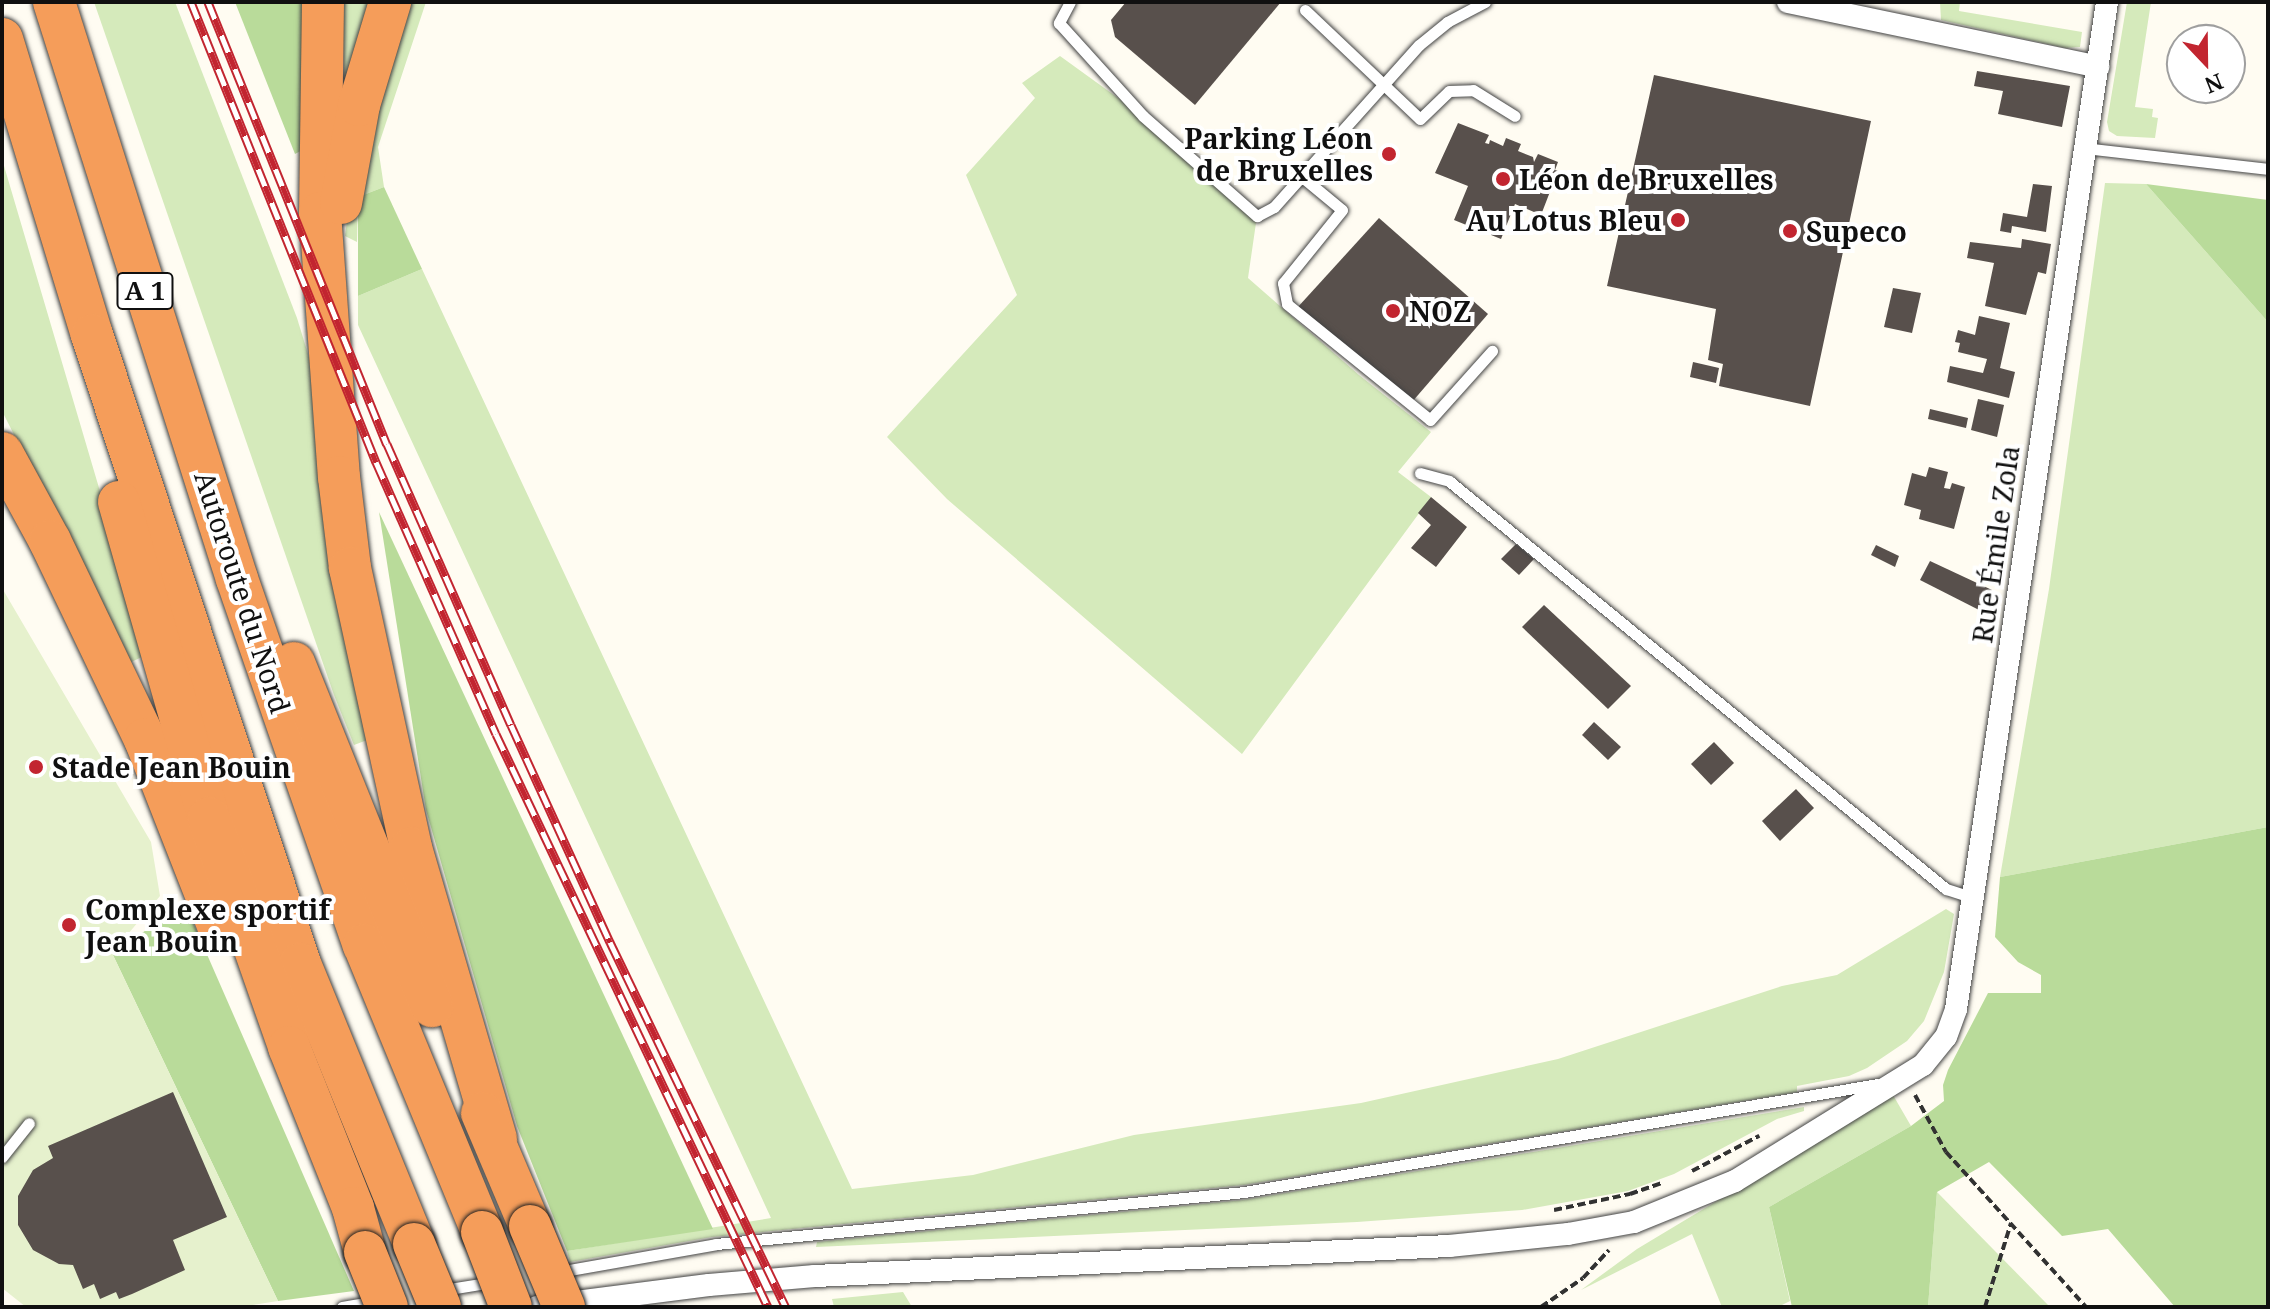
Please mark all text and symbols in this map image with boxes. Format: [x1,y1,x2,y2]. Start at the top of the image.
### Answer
north arrow [2166,24,2246,104]
text: N [2201,67,2228,102]
place label: Parking Léon de Bruxelles [1184,121,1373,187]
marker: Parking Léon de Bruxelles [1380,145,1398,163]
place label: Léon de Bruxelles [1519,162,1773,196]
marker: Léon de Bruxelles [1494,170,1512,188]
place label: Au Lotus Bleu [1466,203,1662,237]
marker: Au Lotus Bleu [1669,211,1687,229]
place label: Supeco [1806,214,1907,248]
marker: Supeco [1781,222,1799,240]
road number: A 1 [115,269,175,313]
place label: NOZ [1409,294,1472,328]
marker: NOZ [1384,302,1402,320]
street label: Rue Émile Zola [1964,443,2026,645]
street label: Autoroute du Nord [188,467,298,717]
place label: Stade Jean Bouin [52,750,291,784]
marker: Stade Jean Bouin [27,758,45,776]
place label: Complexe sportif Jean Bouin [85,892,330,958]
marker: Complexe sportif Jean Bouin [60,916,78,934]

